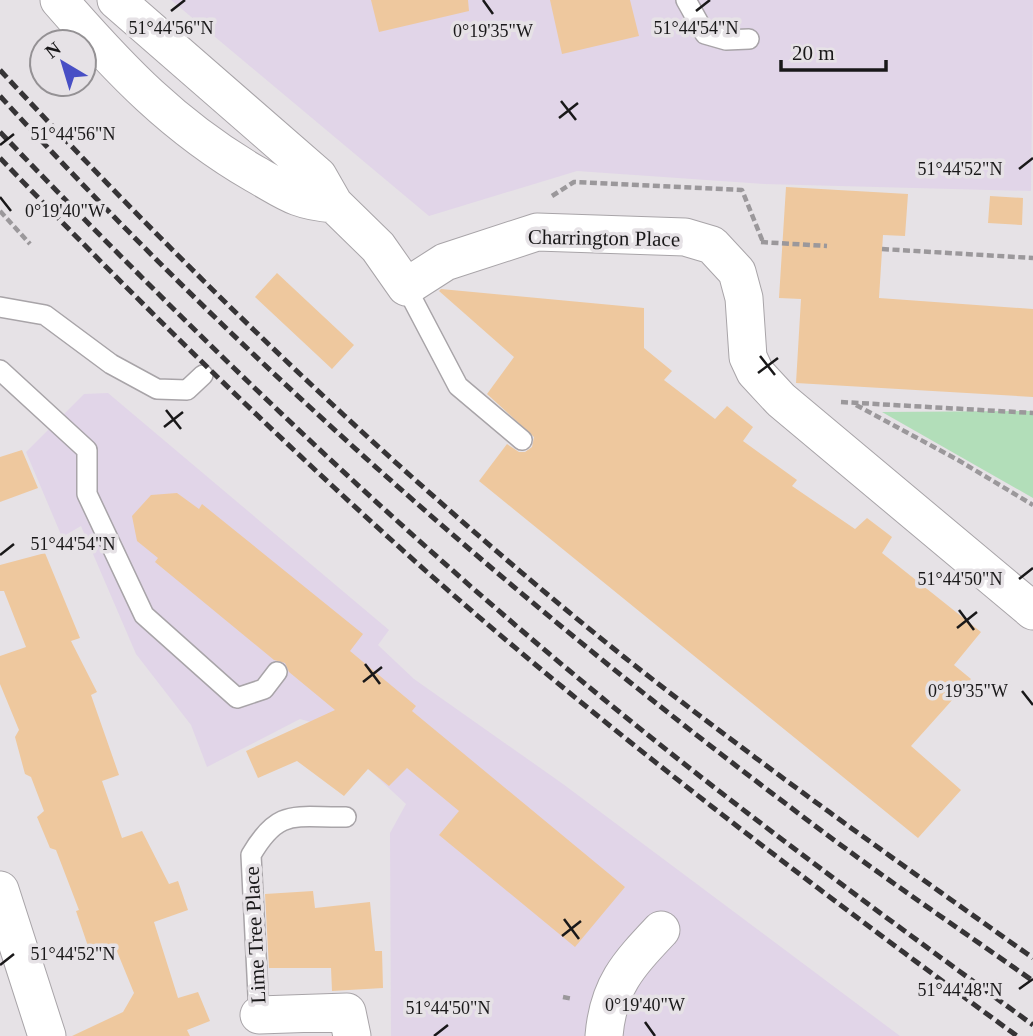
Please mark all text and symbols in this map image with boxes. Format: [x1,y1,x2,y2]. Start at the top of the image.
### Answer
text: 51°44'56"N [129,18,213,38]
text: 51°44'54"N [654,18,738,38]
text: 0°19'35"W [453,21,533,41]
north arrow [28,28,98,98]
scale bar [781,28,886,72]
text: N [41,37,65,62]
text: 20 m [792,41,835,65]
text: 51°44'56"N [31,124,115,144]
text: 51°44'52"N [918,159,1002,179]
text: 0°19'40"W [25,201,105,221]
street label: Charrington Place [528,225,680,251]
text: 51°44'54"N [31,534,115,554]
text: 51°44'50"N [918,569,1002,589]
text: 0°19'35"W [928,681,1008,701]
street label: Lime Tree Place [239,866,271,1004]
text: 51°44'52"N [31,944,115,964]
text: 51°44'48"N [918,980,1002,1000]
text: 0°19'40"W [605,995,685,1015]
text: 51°44'50"N [406,998,490,1018]

